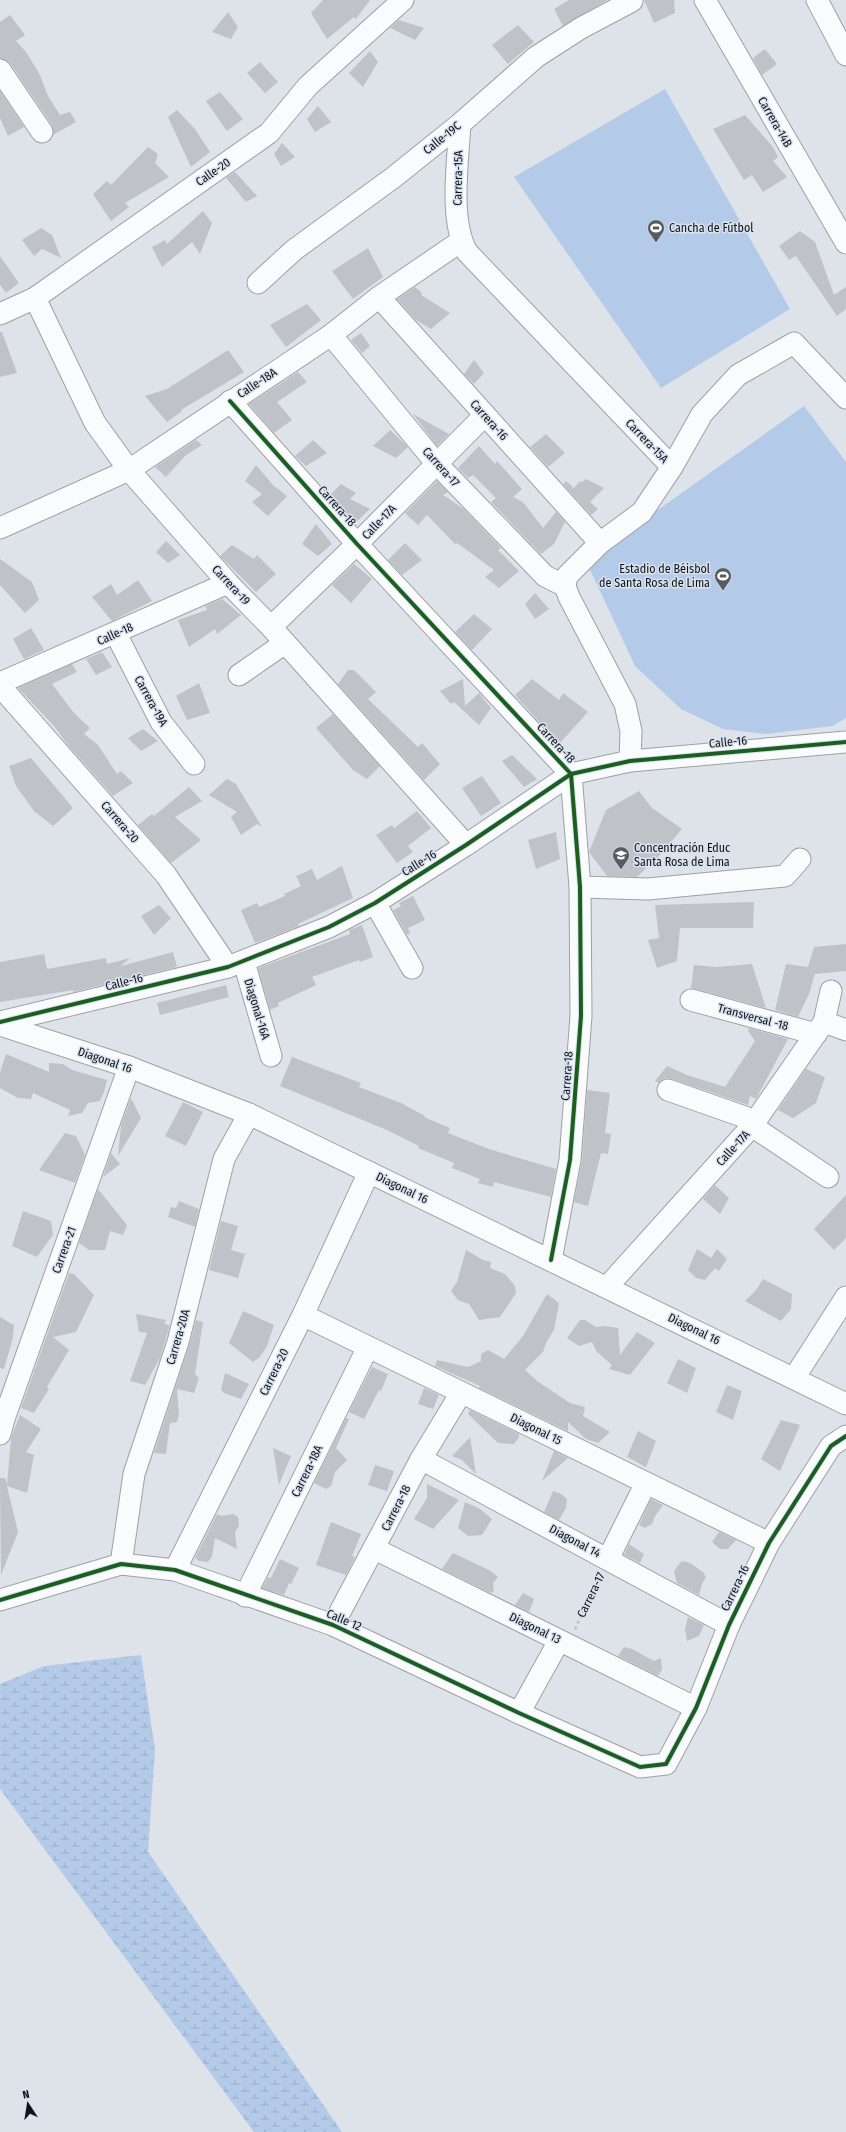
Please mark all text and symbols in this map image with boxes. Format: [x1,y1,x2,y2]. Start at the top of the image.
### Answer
street label: Carrera-14B [755,94,795,150]
street label: Calle-19C [420,119,464,157]
street label: Carrera-15A [451,149,465,206]
street label: Calle-20 [193,155,233,189]
sports icon: Cancha de Fútbol [646,218,666,243]
place label: Cancha de Fútbol [669,221,753,235]
street label: Calle-18A [235,365,280,401]
street label: Carrera-16 [467,397,511,443]
street label: Carrera-15A [623,416,672,466]
street label: Carrera-17 [420,444,463,490]
street label: Carrera-18 [315,483,359,529]
street label: Calle-17A [359,501,399,542]
street label: Carrera-19 [209,562,253,608]
place label: Estadio de Béisbol de Santa Rosa de Lima [599,562,710,590]
sports icon: Estadio de Béisbol de Santa Rosa de Lima [713,566,733,591]
street label: Calle-18 [95,620,135,648]
street label: Carrera-19A [131,673,171,729]
street label: Carrera-18 [534,720,578,766]
street label: Calle-16 [708,733,748,751]
street label: Carrera-20 [98,798,142,846]
place label: Concentración Educ Santa Rosa de Lima [634,841,730,869]
school or university icon: Concentración Educ Santa Rosa de Lima [611,845,631,870]
street label: Calle-16 [399,847,439,879]
street label: Calle-16 [104,971,144,993]
street label: Diagonal-16A [241,977,273,1042]
street label: Transversal -18 [716,1001,790,1033]
street label: Diagonal 16 [76,1044,134,1076]
street label: Carrera-18 [558,1051,576,1101]
street label: Calle-17A [713,1127,753,1169]
street label: Diagonal 16 [374,1169,430,1207]
street label: Carrera-21 [49,1225,79,1275]
street label: Carrera-20A [163,1307,193,1366]
street label: Diagonal 16 [666,1310,722,1348]
street label: Carrera-20 [257,1346,291,1398]
street label: Diagonal 15 [508,1410,565,1448]
street label: Carrera-18A [288,1442,326,1499]
street label: Carrera-18 [378,1483,414,1533]
street label: Diagonal 14 [547,1522,603,1560]
street label: Carrera-16 [718,1563,752,1613]
street label: Carrera-17 [574,1570,608,1620]
street label: Calle 12 [324,1606,364,1634]
street label: Diagonal 13 [507,1610,563,1646]
north arrow [8,2084,48,2124]
text: N [21,2088,31,2102]

